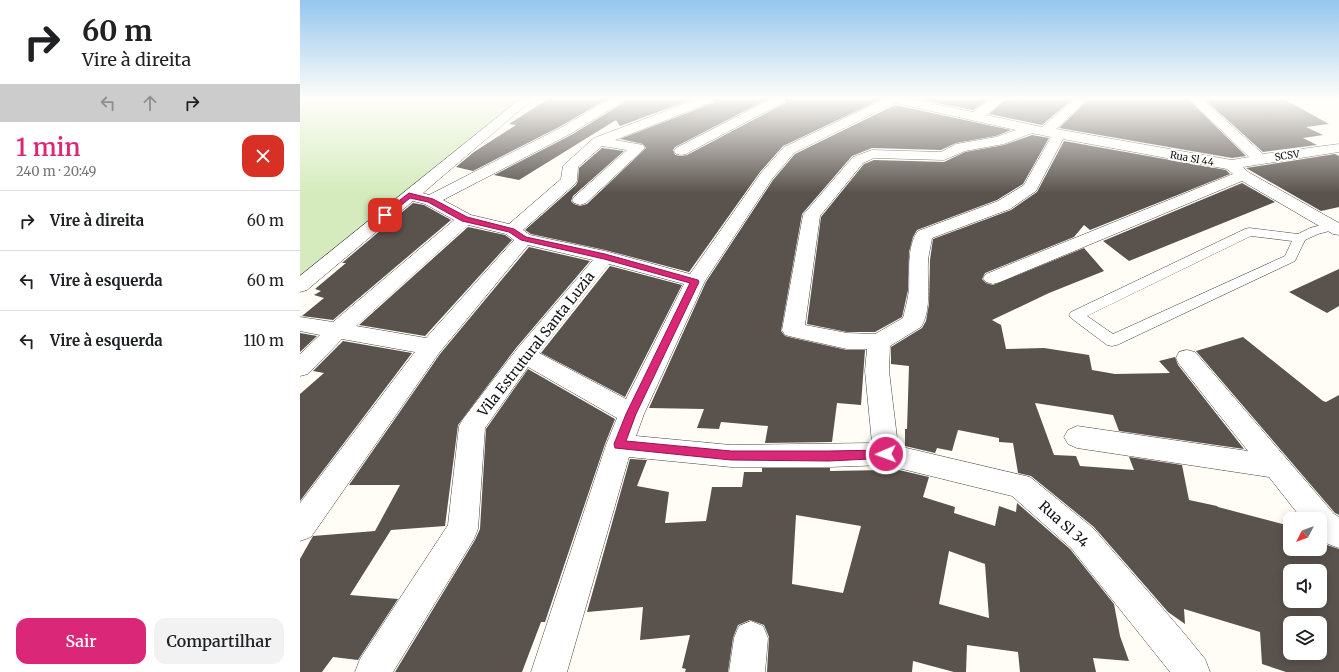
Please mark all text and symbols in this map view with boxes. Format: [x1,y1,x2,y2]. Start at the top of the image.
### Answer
text: 60 m [82,13,152,49]
icon: right [16,16,68,68]
text: Vire à direita [82,48,191,71]
icon: left [97,92,119,114]
icon: ahead [139,92,161,114]
icon: right [181,92,203,114]
text: 1 min [16,132,81,163]
button: close [242,135,284,177]
street label: SCSV [1274,147,1301,164]
street label: Rua Sl 44 [1169,148,1215,169]
text: 240 m · 20:49 [16,163,96,180]
pin [368,198,402,232]
icon: arrive [374,204,396,226]
icon: right [16,210,38,232]
text: Vire à direita [50,211,144,230]
text: 60 m [247,211,284,230]
street label: Vila Estrutural Santa Luzia [473,267,599,421]
icon: left [16,270,38,292]
text: Vire à esquerda [50,271,163,290]
text: 60 m [247,271,284,290]
icon: left [16,330,38,352]
text: Vire à esquerda [50,331,163,350]
text: 110 m [243,331,284,350]
position arrow [865,433,907,475]
street label: Rua Sl 34 [1035,497,1093,552]
north arrow [1283,512,1327,556]
map controls [1283,512,1327,660]
button: sound [1283,564,1327,608]
button: layers [1283,616,1327,660]
button: Sair [16,618,146,664]
button: Compartilhar [154,618,284,664]

